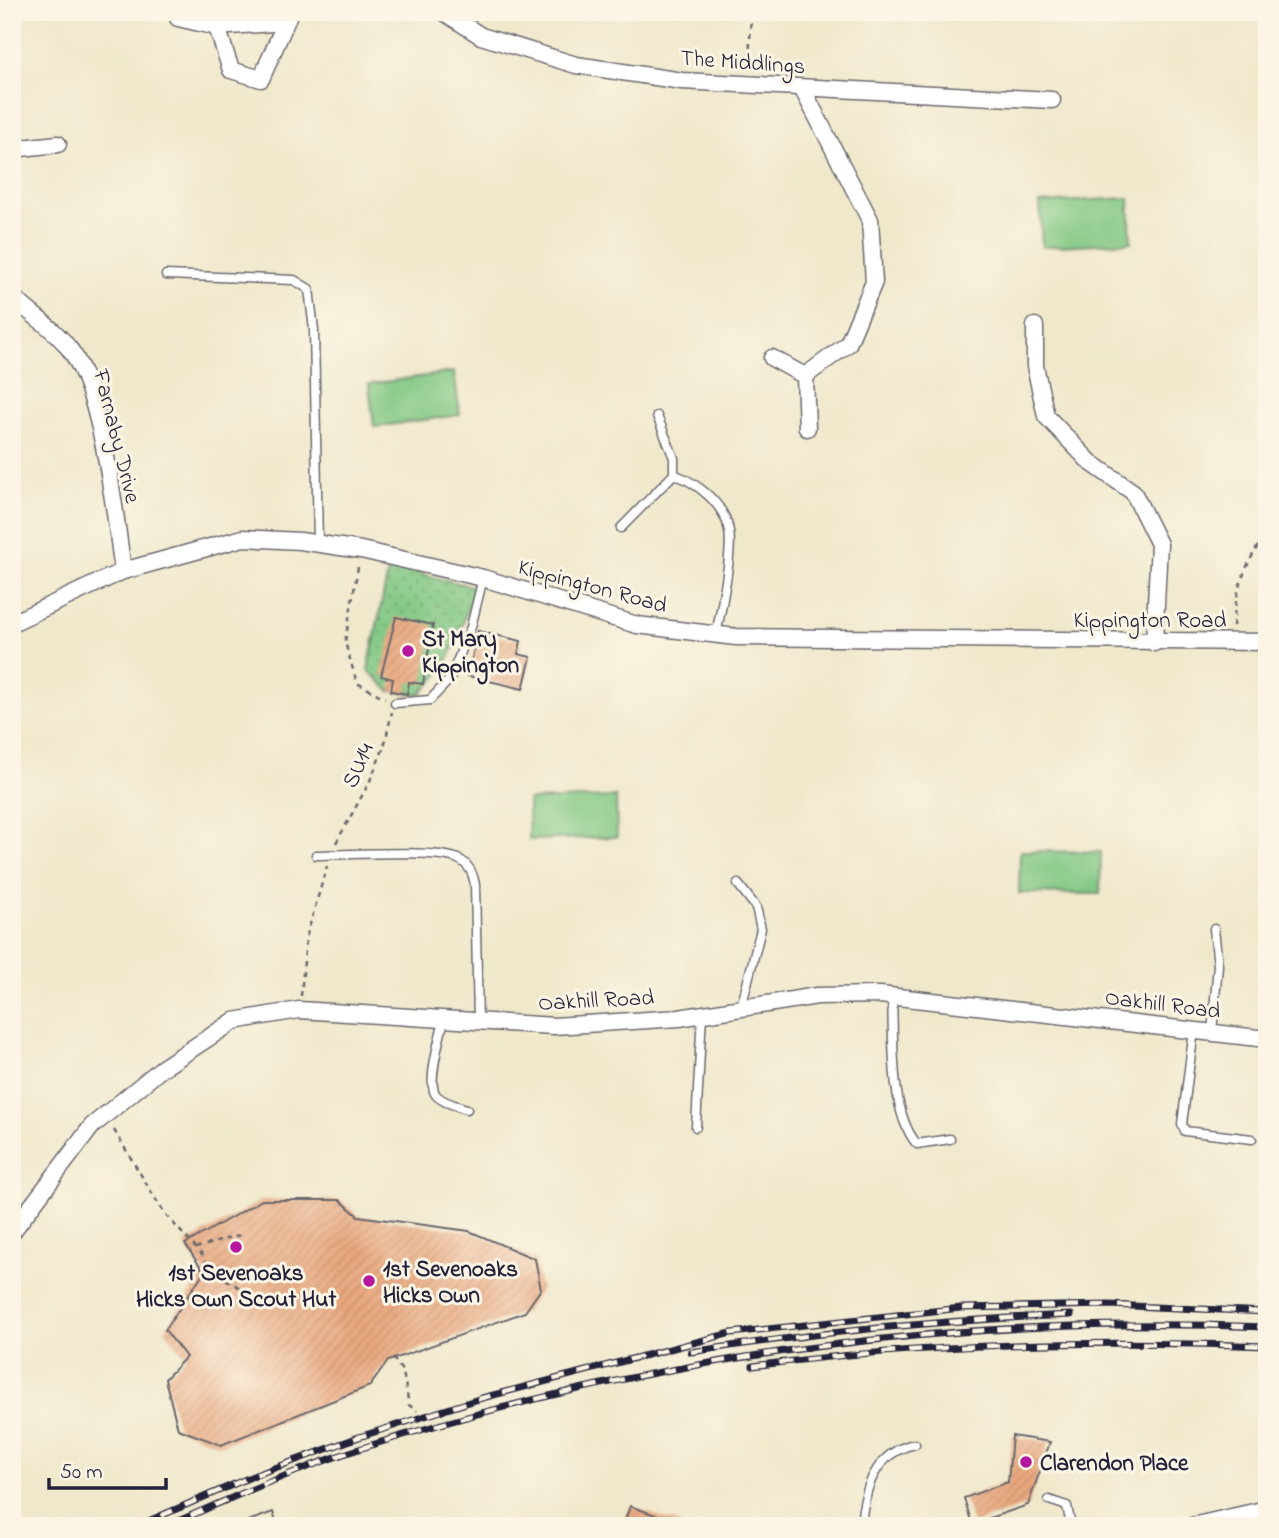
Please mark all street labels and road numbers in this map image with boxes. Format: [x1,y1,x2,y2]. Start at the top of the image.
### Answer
street label: The Middlings [679,43,807,85]
street label: Farnaby Drive [81,365,148,508]
street label: Kippington Road [514,552,671,624]
street label: Kippington Road [1074,605,1227,639]
street label: SU14 [335,738,384,794]
street label: Oakhill Road [537,982,655,1021]
street label: Oakhill Road [1103,982,1222,1029]

